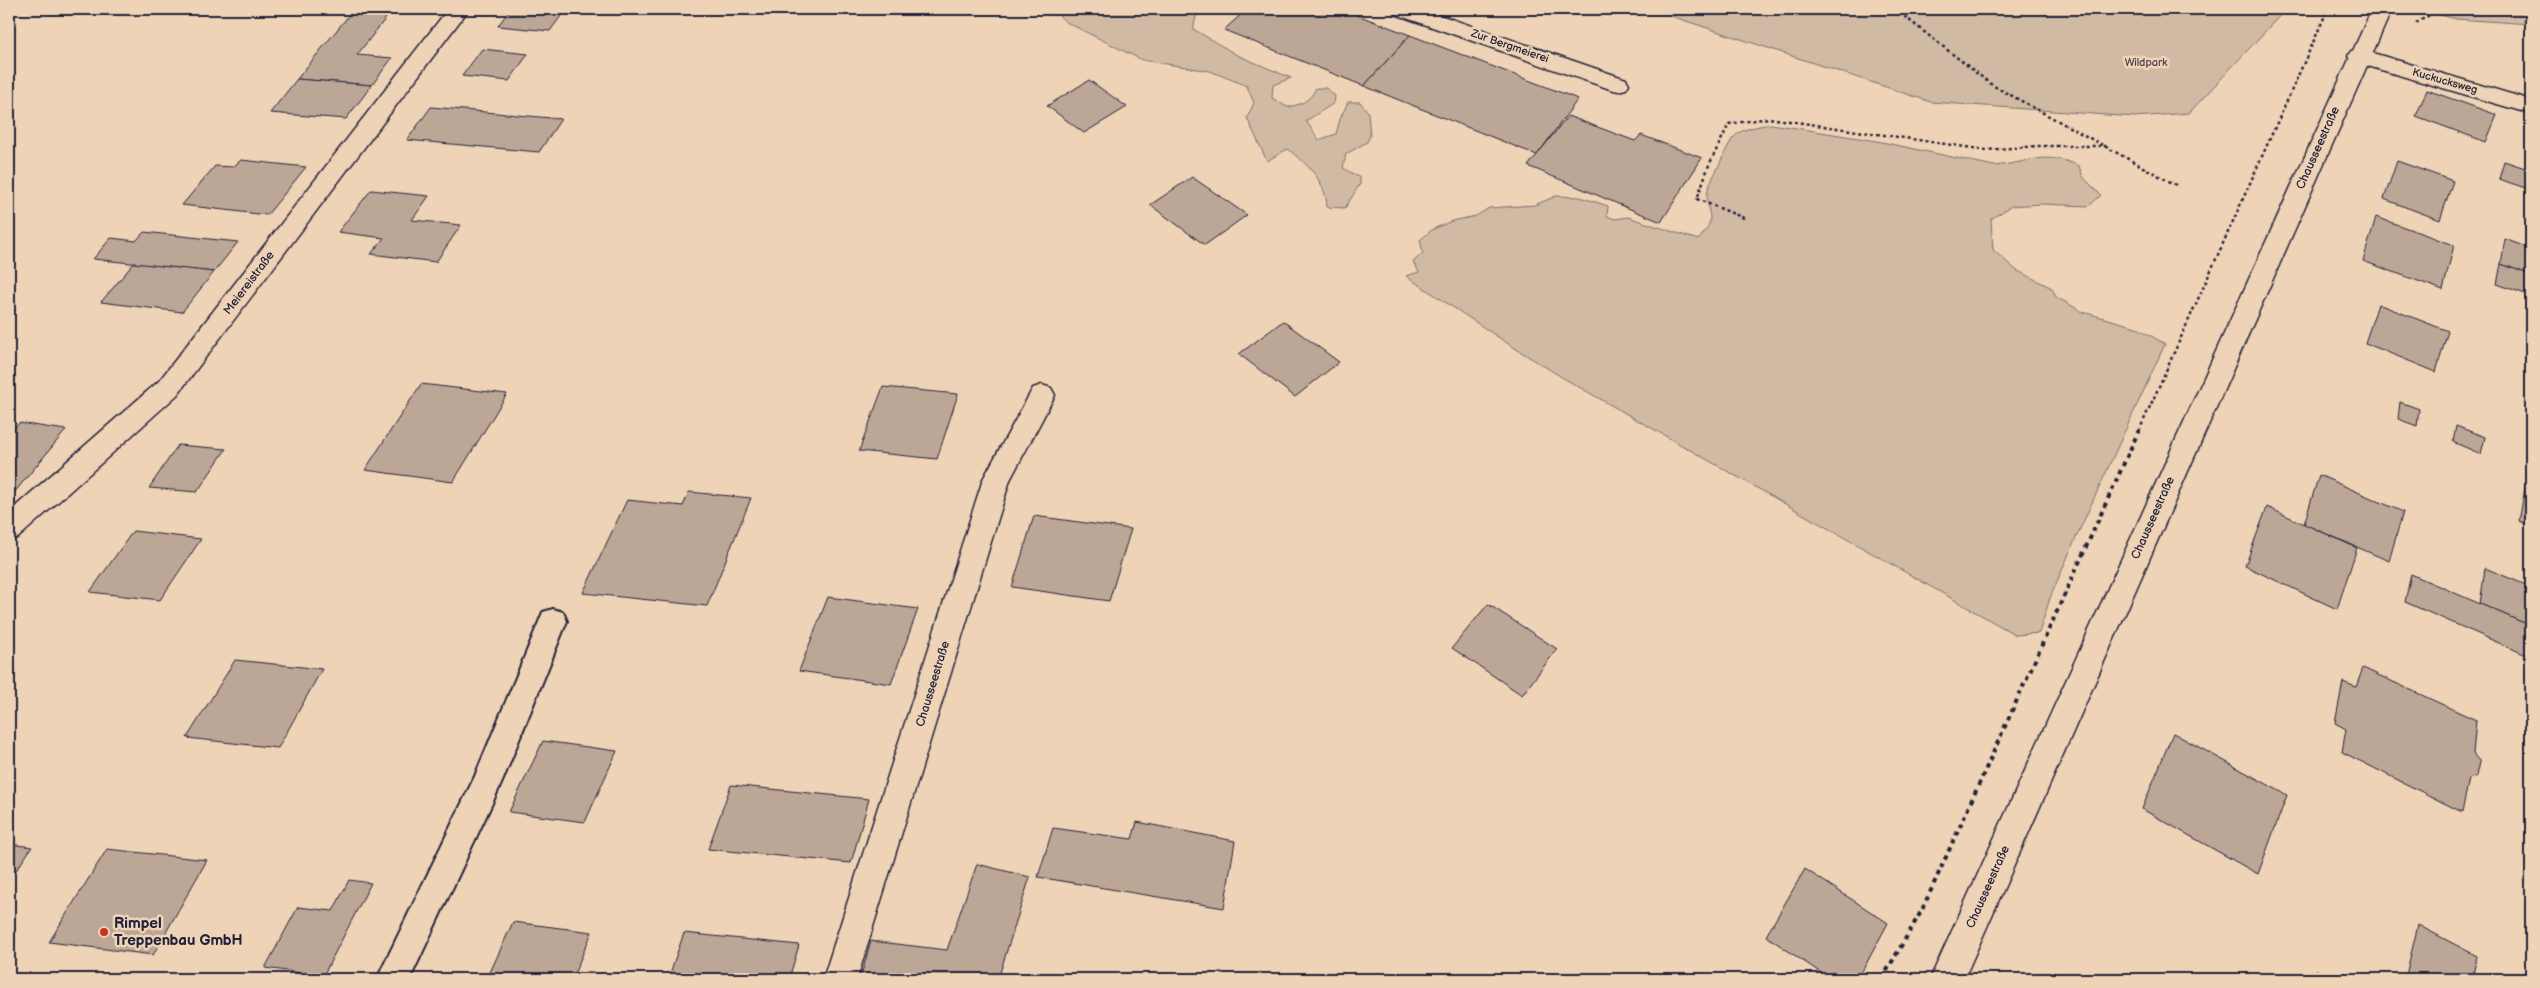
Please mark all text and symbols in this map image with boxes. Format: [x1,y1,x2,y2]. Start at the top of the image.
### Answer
street label: Zur Bergmeierei [1469,26,1551,65]
park label: Wildpark [2125,56,2168,69]
street label: Kuckucksweg [2411,66,2479,96]
street label: Chausseestraße [2293,104,2343,192]
street label: Meiereistraße [220,248,278,318]
street label: Chausseestraße [2128,474,2178,562]
street label: Chausseestraße [913,639,953,729]
street label: Chausseestraße [1963,843,2013,931]
place label: Rimpel Treppenbau GmbH [114,914,243,950]
marker: Rimpel Treppenbau GmbH [98,926,110,938]

